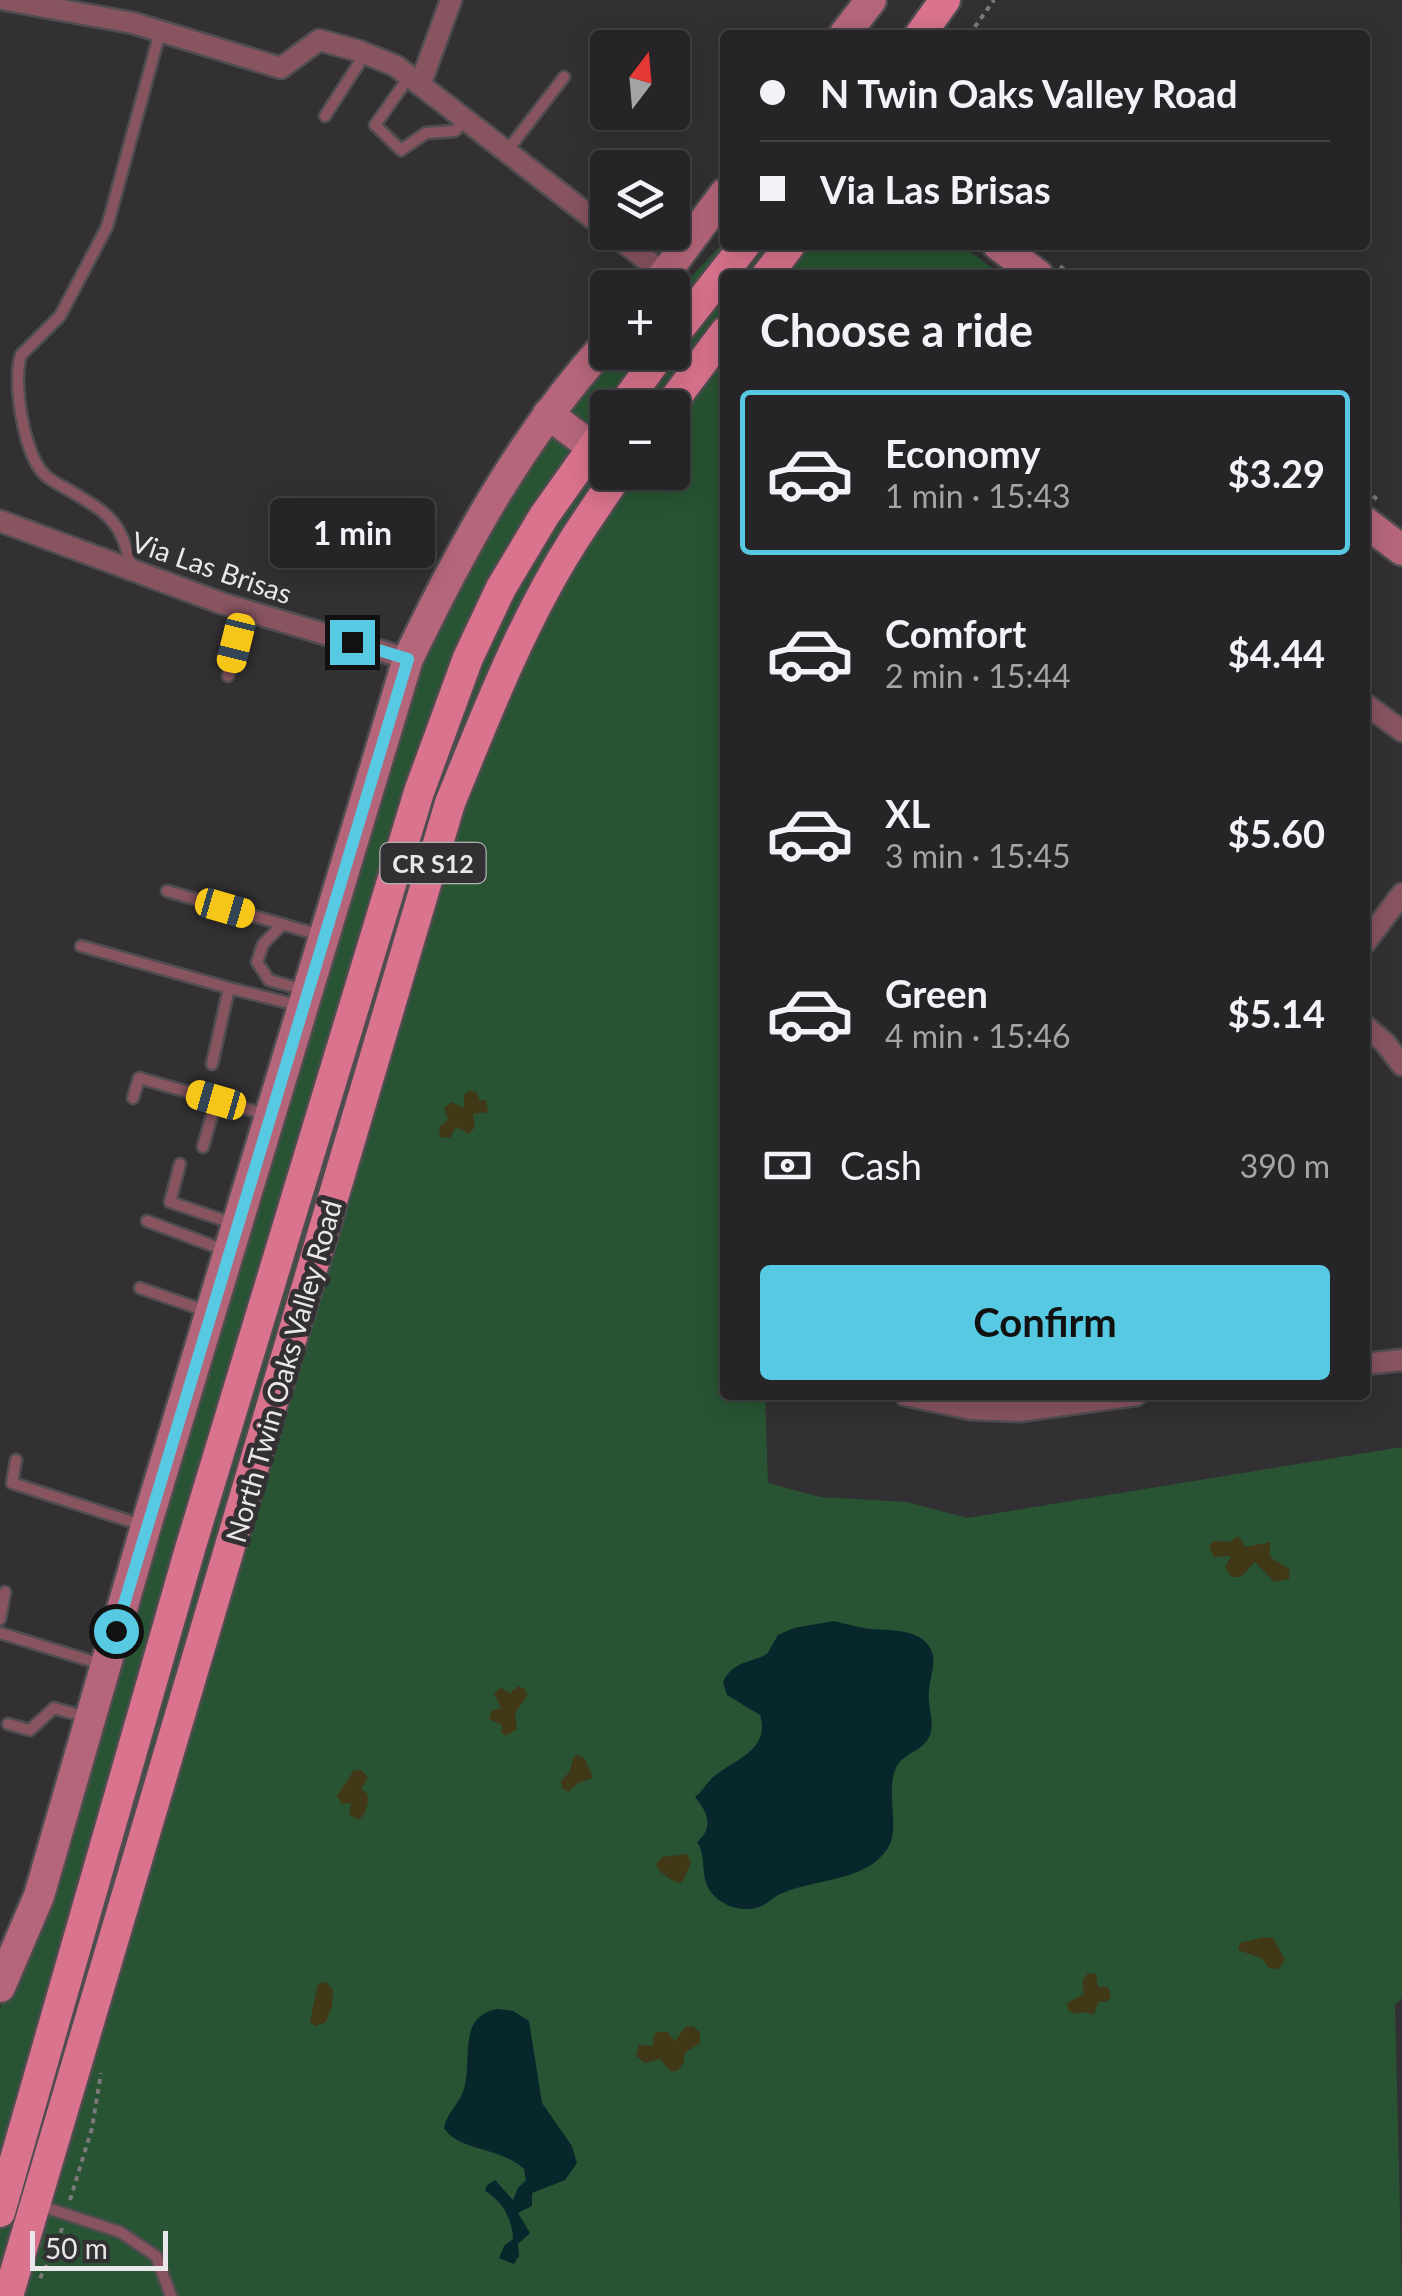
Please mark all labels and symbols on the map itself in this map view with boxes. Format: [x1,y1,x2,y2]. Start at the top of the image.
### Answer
north arrow [590,30,690,130]
callout: 1 min [270,497,434,567]
street label: Via Las Brisas [127,524,297,610]
car [214,610,258,676]
route end [330,620,375,665]
road number: CR S12 [380,843,486,883]
car [192,885,258,931]
car [183,1077,249,1123]
street label: North Twin Oaks Valley Road [218,1196,348,1546]
route start [94,1609,139,1654]
scale bar [30,2226,168,2270]

